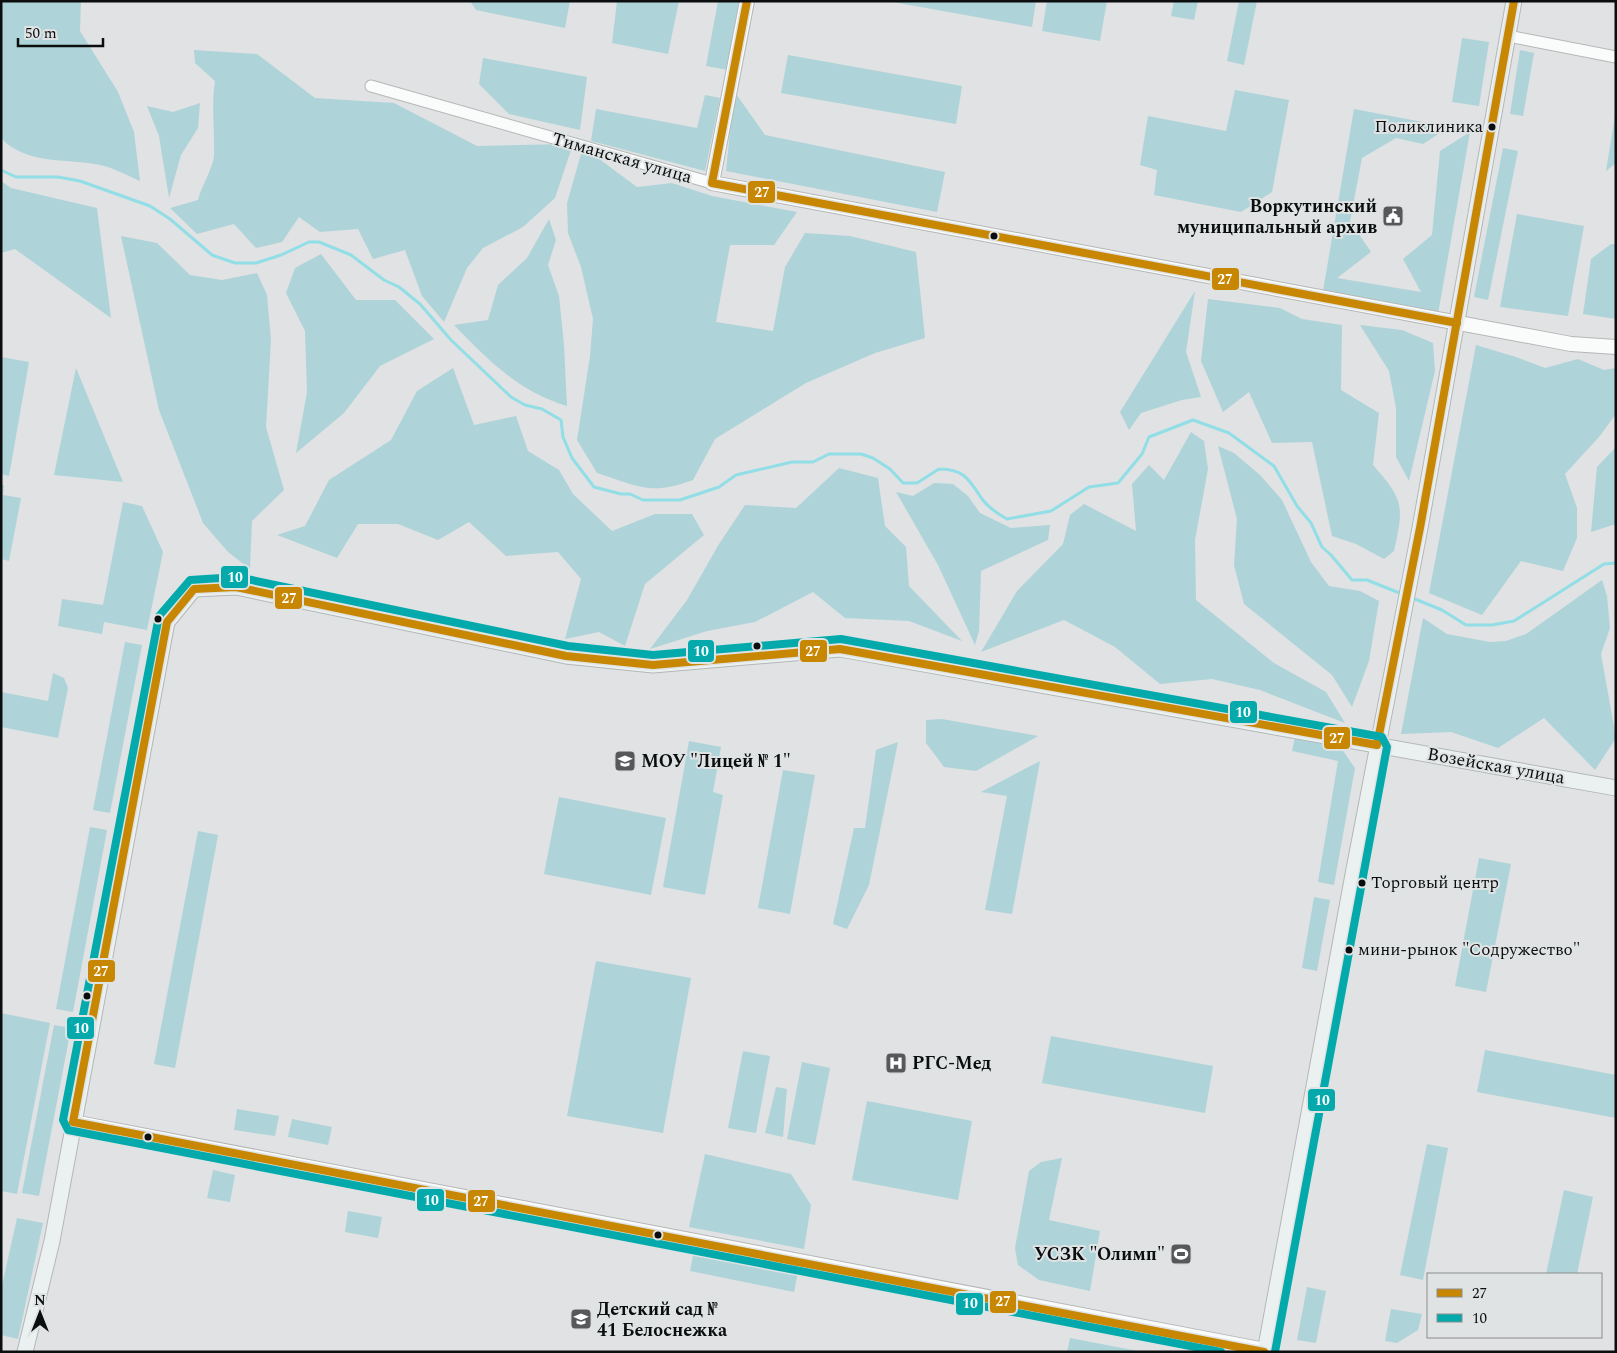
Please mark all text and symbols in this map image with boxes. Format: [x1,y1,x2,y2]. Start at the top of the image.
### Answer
scale bar [18,15,102,47]
text: 50 m [25,22,57,45]
place label: Поликлиника [1375,114,1484,140]
marker: Поликлиника [1487,122,1497,132]
street label: Тиманская улица [549,125,695,191]
line badge: 27 [747,180,776,204]
text: 27 [754,182,770,203]
place label: Воркутинский муниципальный архив [1177,193,1377,241]
public building icon: Воркутинский муниципальный архив [1381,204,1405,228]
unlabelled marker [989,231,999,241]
line badge: 27 [1211,267,1240,291]
text: 27 [1217,269,1233,290]
line badge: 10 [220,565,249,589]
text: 10 [227,567,243,588]
line badge: 27 [274,586,303,610]
text: 27 [281,588,297,609]
unlabelled marker [153,614,163,624]
line badge: 10 [687,639,715,663]
line badge: 27 [799,639,828,663]
text: 10 [693,641,709,662]
unlabelled marker [752,641,762,651]
text: 27 [805,641,821,662]
line badge: 10 [1229,700,1258,724]
text: 10 [1235,702,1251,723]
line badge: 27 [1323,726,1351,750]
text: 27 [1329,728,1345,749]
street label: Возейская улица [1425,741,1567,791]
place label: МОУ "Лицей № 1" [641,748,791,775]
school or university icon: МОУ "Лицей № 1" [613,749,637,773]
place label: Торговый центр [1371,870,1499,896]
marker: Торговый центр [1357,878,1367,888]
place label: мини-рынок "Содружество" [1358,937,1580,963]
marker: мини-рынок "Содружество" [1344,945,1354,955]
line badge: 27 [87,959,116,983]
text: 27 [93,961,109,982]
unlabelled marker [82,991,92,1001]
line badge: 10 [66,1016,95,1040]
text: 10 [73,1018,89,1039]
place label: РГС-Мед [912,1050,992,1077]
hospital icon: РГС-Мед [884,1051,908,1075]
line badge: 10 [1307,1088,1336,1112]
text: 10 [1314,1090,1330,1111]
unlabelled marker [143,1132,153,1142]
line badge: 10 [416,1188,445,1212]
line badge: 27 [467,1189,496,1213]
text: 10 [423,1190,439,1211]
text: 27 [473,1191,489,1212]
unlabelled marker [653,1230,663,1240]
place label: УСЗК "Олимп" [1034,1241,1165,1268]
sports icon: УСЗК "Олимп" [1169,1242,1193,1266]
legend [1427,1273,1602,1338]
text: 27 [1472,1282,1487,1305]
north arrow [15,1288,65,1338]
text: N [34,1290,46,1311]
line badge: 27 [989,1290,1017,1314]
text: 27 [995,1291,1011,1312]
line badge: 10 [955,1292,984,1316]
text: 10 [962,1293,978,1314]
place label: Детский сад № 41 Белоснежка [597,1296,728,1344]
school or university icon: Детский сад № 41 Белоснежка [569,1307,593,1331]
text: 10 [1472,1307,1487,1330]

